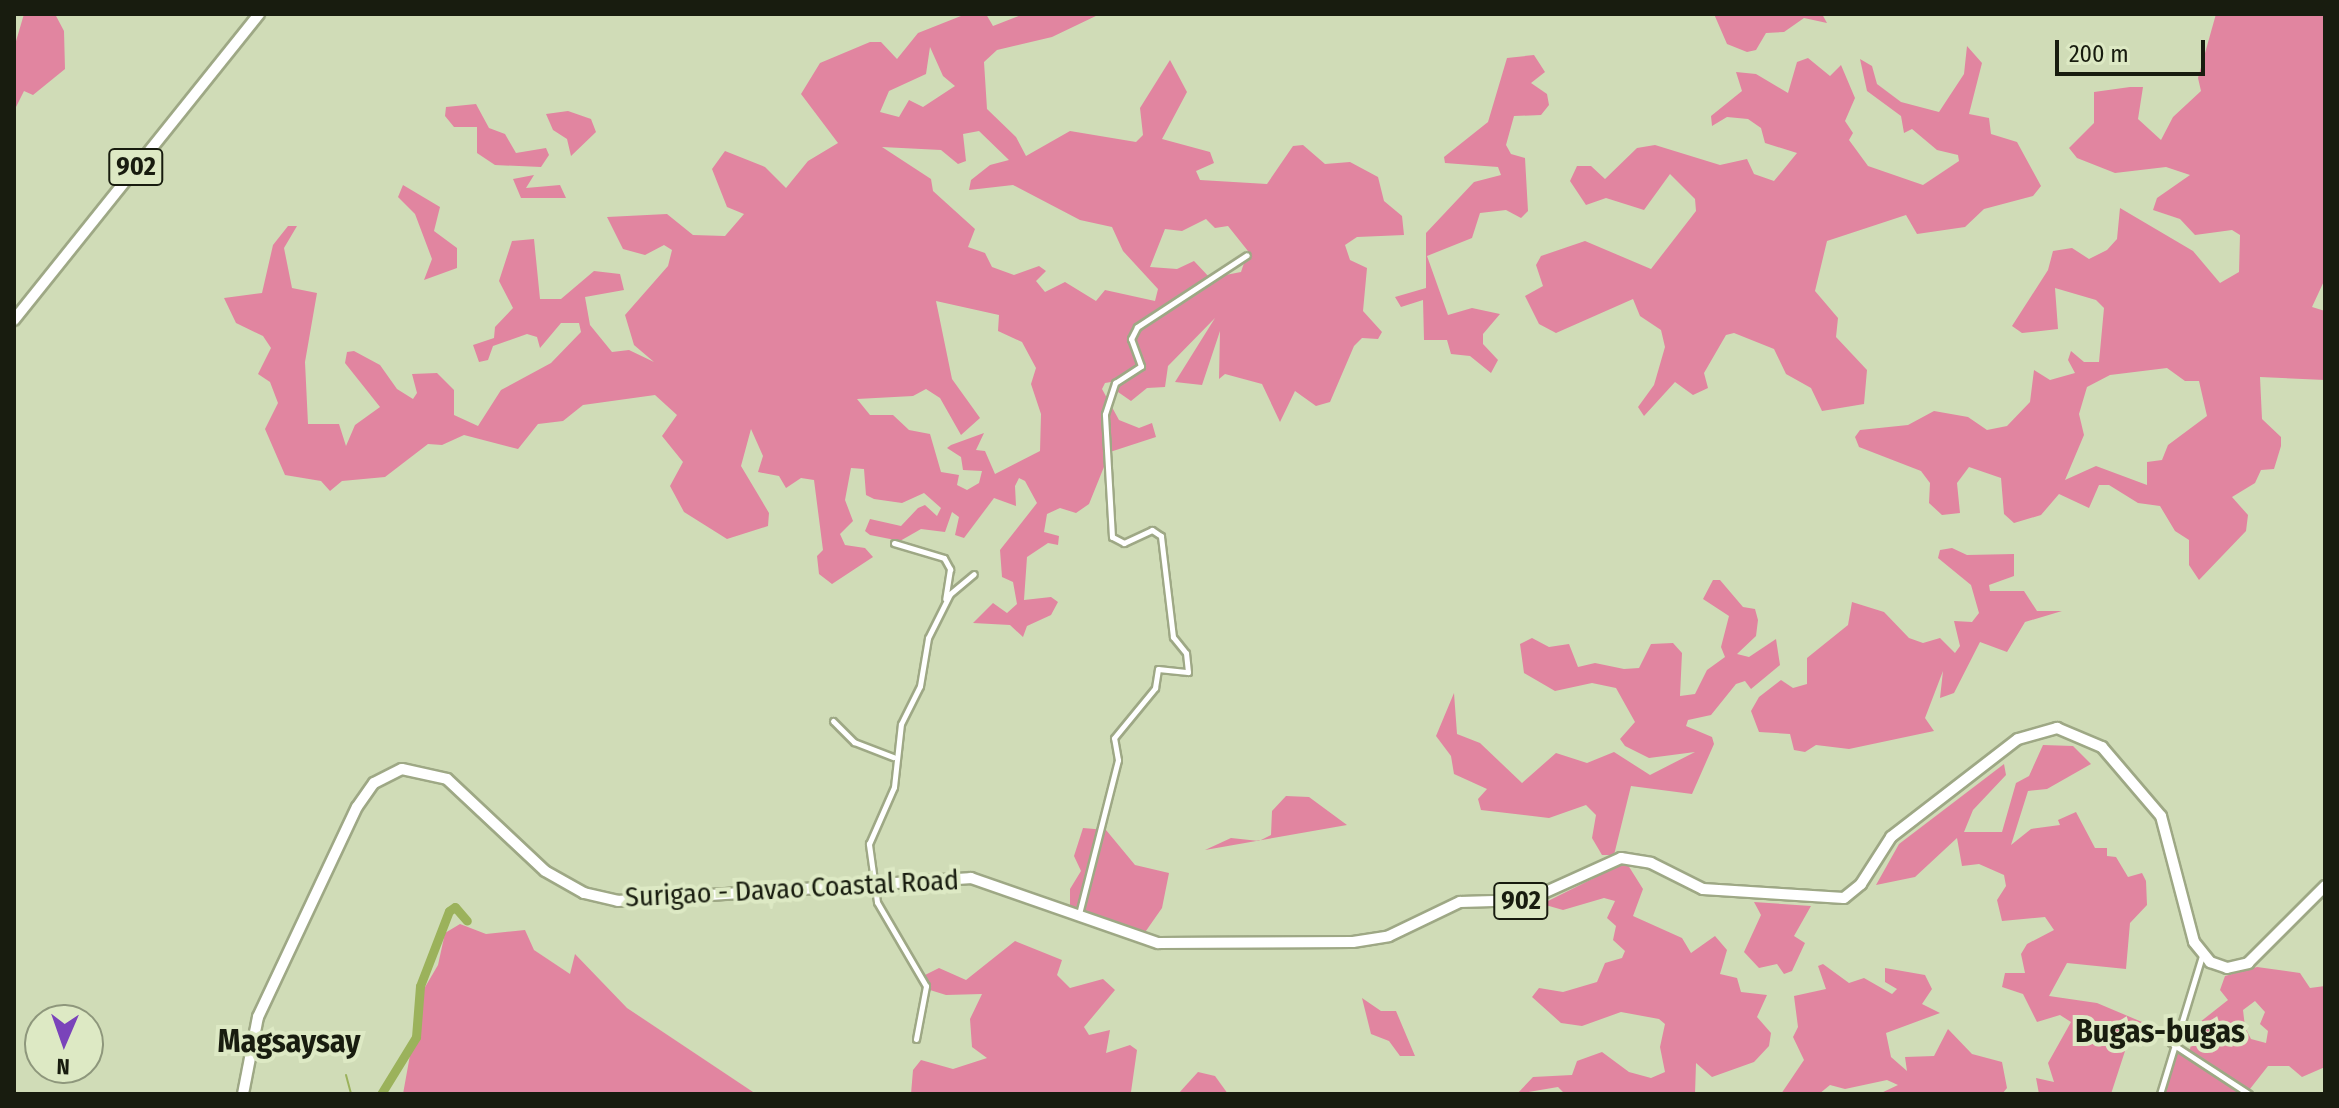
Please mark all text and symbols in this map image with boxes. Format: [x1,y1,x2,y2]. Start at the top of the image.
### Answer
scale bar [2059,24,2209,74]
text: 200 m [2069,40,2129,68]
road number: 902 [108,145,164,189]
street label: Surigao - Davao Coastal Road [624,863,960,915]
road number: 902 [1493,879,1549,923]
north arrow [24,1004,104,1084]
district label: Bugas-bugas [2075,1012,2245,1050]
district label: Magsaysay [218,1022,360,1060]
text: N [56,1053,70,1080]

